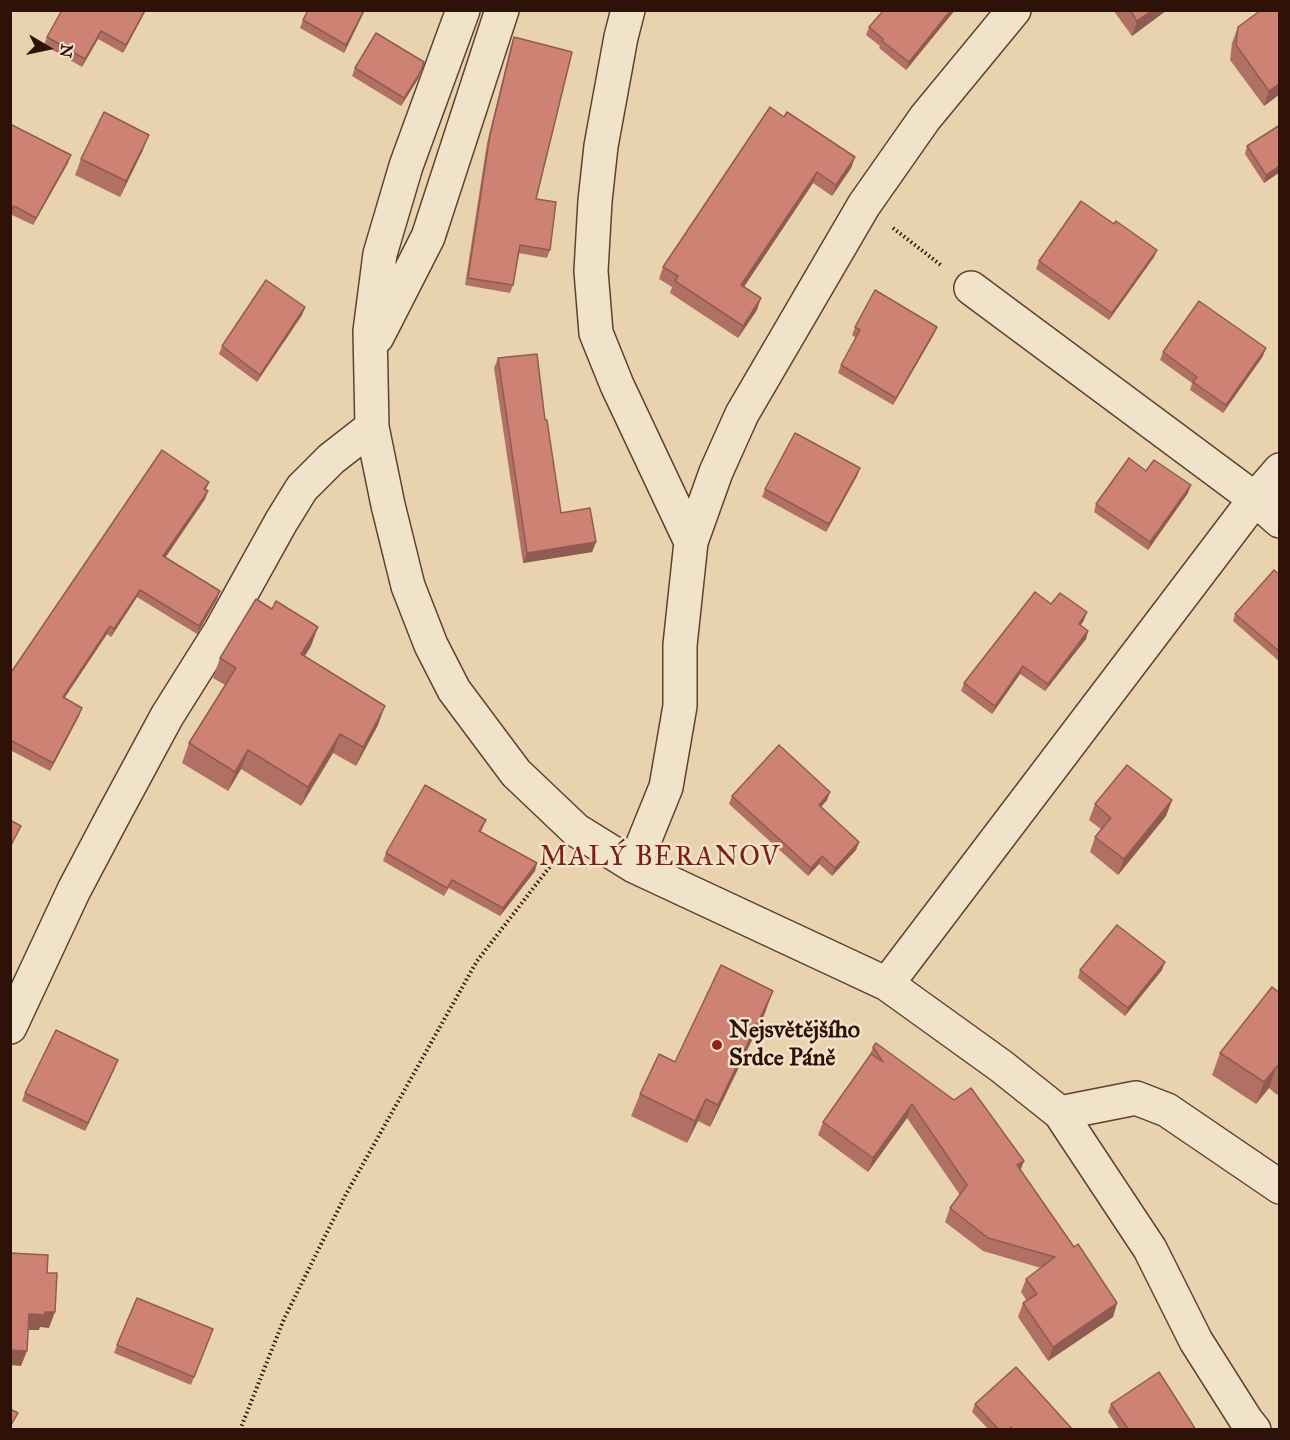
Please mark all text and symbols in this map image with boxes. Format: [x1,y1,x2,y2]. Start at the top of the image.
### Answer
north arrow [18,18,78,78]
text: N [56,43,77,59]
district label: MALÝ BERANOV [539,842,781,874]
place label: Nejsvětějšího Srdce Páně [729,1017,860,1073]
marker: Nejsvětějšího Srdce Páně [710,1038,724,1052]

